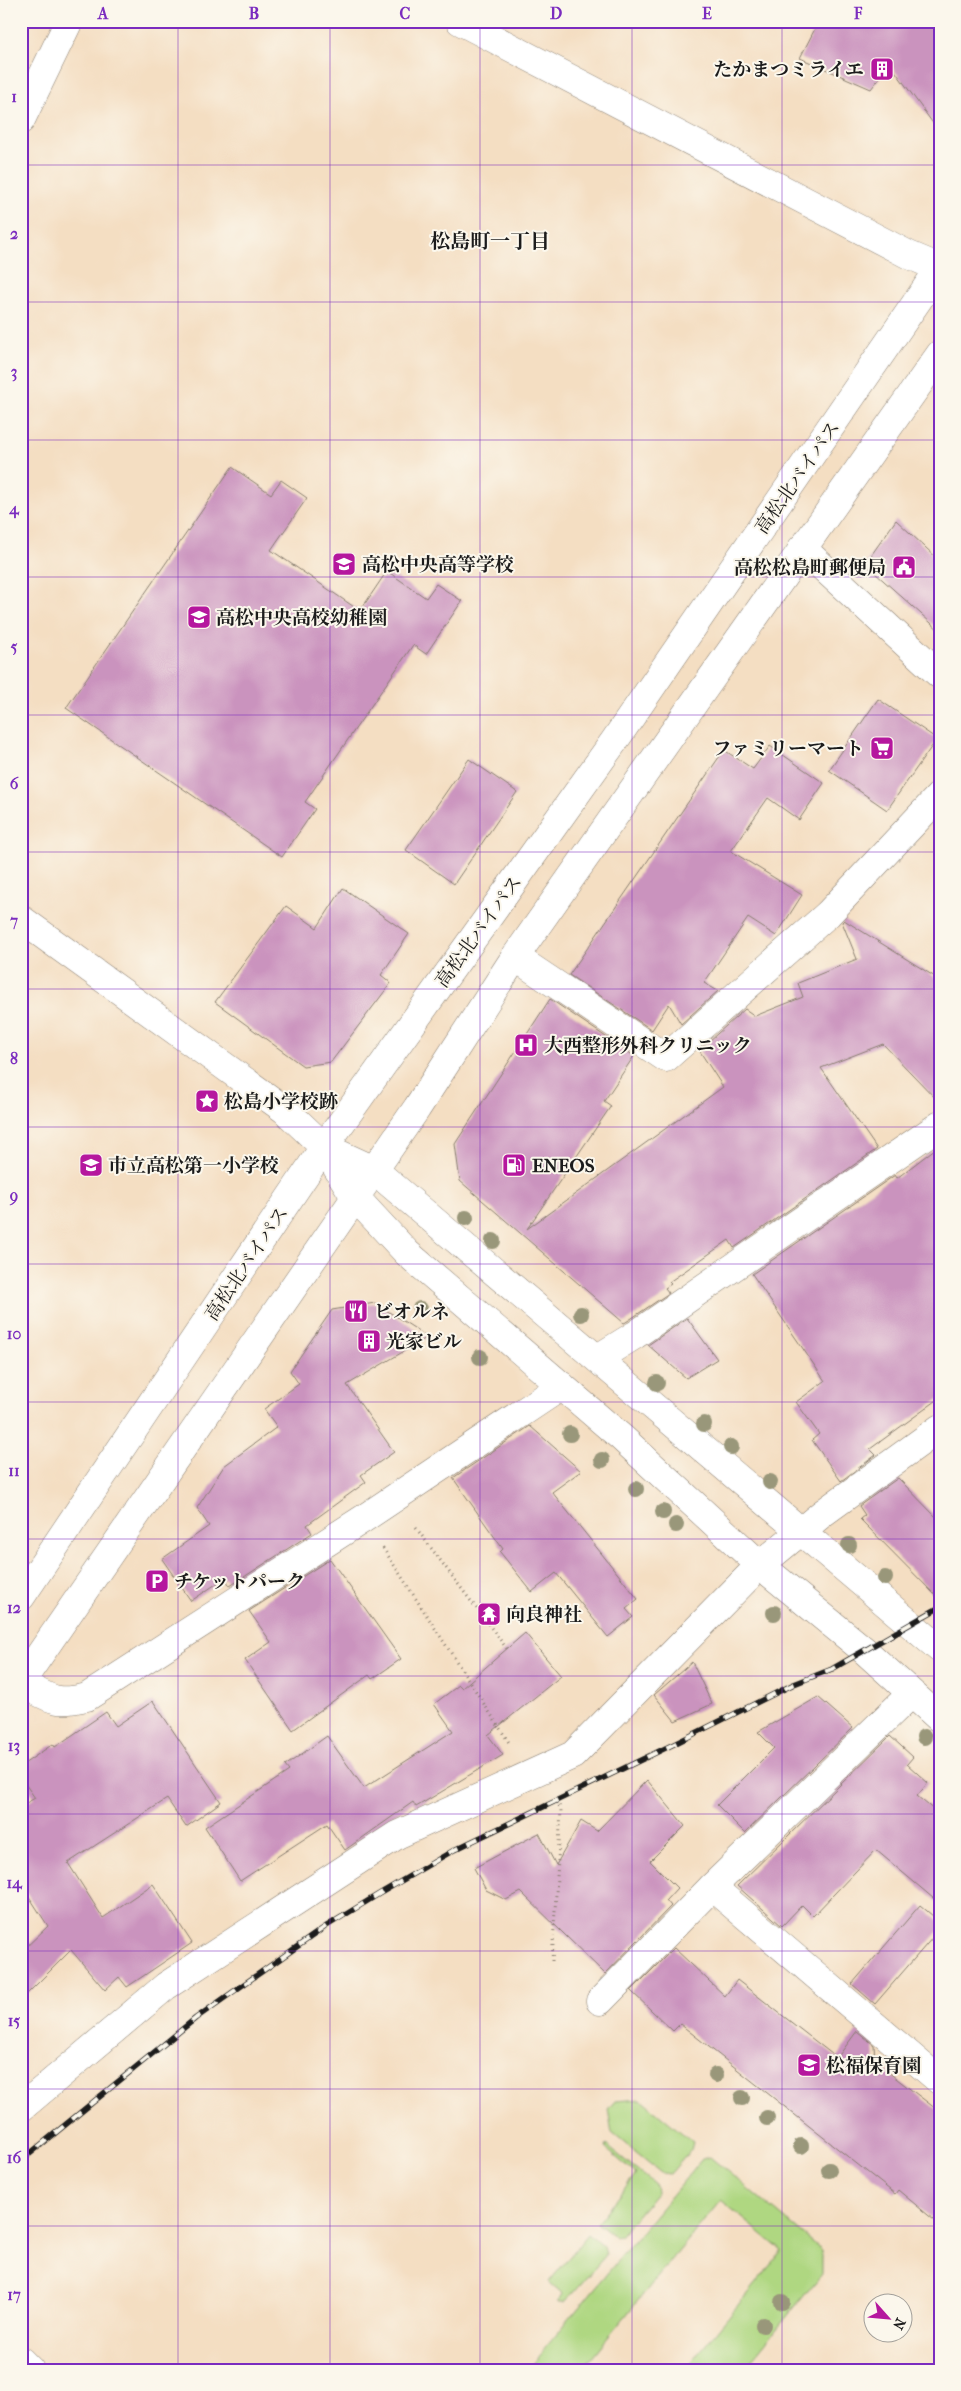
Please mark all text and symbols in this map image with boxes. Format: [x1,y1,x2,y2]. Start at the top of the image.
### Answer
text: A [97,4,109,23]
text: B [249,4,259,23]
text: C [400,4,411,23]
text: D [550,4,562,23]
text: E [702,4,712,23]
text: F [853,4,863,23]
building icon: たかまつミライエ [869,56,895,82]
place label: たかまつミライエ [713,59,864,81]
text: 1 [11,87,17,106]
text: 2 [10,224,18,243]
district label: 松島町一丁目 [430,230,550,253]
text: 3 [11,362,17,382]
street label: 高松北バイパス [751,417,845,538]
text: 4 [8,499,20,519]
school or university icon: 高松中央高等学校 [331,551,357,577]
place label: 高松中央高等学校 [362,554,514,576]
public building icon: 高松松島町郵便局 [891,554,917,580]
place label: 高松松島町郵便局 [734,557,886,579]
school or university icon: 高松中央高校幼稚園 [186,604,212,630]
place label: 高松中央高校幼稚園 [216,607,387,629]
text: 5 [11,637,18,656]
supermarket icon: ファミリーマート [869,735,895,761]
place label: ファミリーマート [712,738,864,760]
text: 6 [10,774,19,793]
street label: 高松北バイパス [431,871,527,992]
text: 7 [9,911,18,930]
hospital icon: 大西整形外科クリニック [513,1032,539,1058]
place label: 大西整形外科クリニック [544,1035,752,1057]
text: 8 [10,1049,18,1068]
place icon: 松島小学校跡 [194,1088,220,1114]
place label: 松島小学校跡 [224,1091,338,1113]
school or university icon: 市立高松第一小学校 [78,1152,104,1178]
fuel station icon: ENEOS [501,1152,527,1178]
place label: 市立高松第一小学校 [108,1155,279,1177]
place label: ENEOS [532,1155,595,1177]
text: 9 [9,1186,18,1206]
street label: 高松北バイパス [201,1202,293,1325]
restaurant icon: ビオルネ [343,1298,369,1324]
place label: ビオルネ [374,1301,449,1323]
text: 10 [7,1324,21,1343]
building icon: 光家ビル [356,1328,382,1354]
place label: 光家ビル [386,1331,462,1353]
text: 11 [8,1461,20,1480]
parking icon: チケットパーク [144,1568,170,1594]
place label: チケットパーク [174,1571,305,1593]
text: 12 [7,1598,21,1617]
temple icon: 向良神社 [476,1601,502,1627]
place label: 向良神社 [506,1604,582,1626]
text: 13 [8,1736,20,1756]
text: 14 [6,1873,23,1893]
text: 15 [8,2011,20,2030]
school or university icon: 松福保育園 [796,2052,822,2078]
place label: 松福保育園 [826,2055,921,2077]
text: 16 [7,2148,21,2167]
text: 17 [7,2285,21,2304]
north arrow [864,2294,914,2344]
text: N [889,2315,909,2333]

